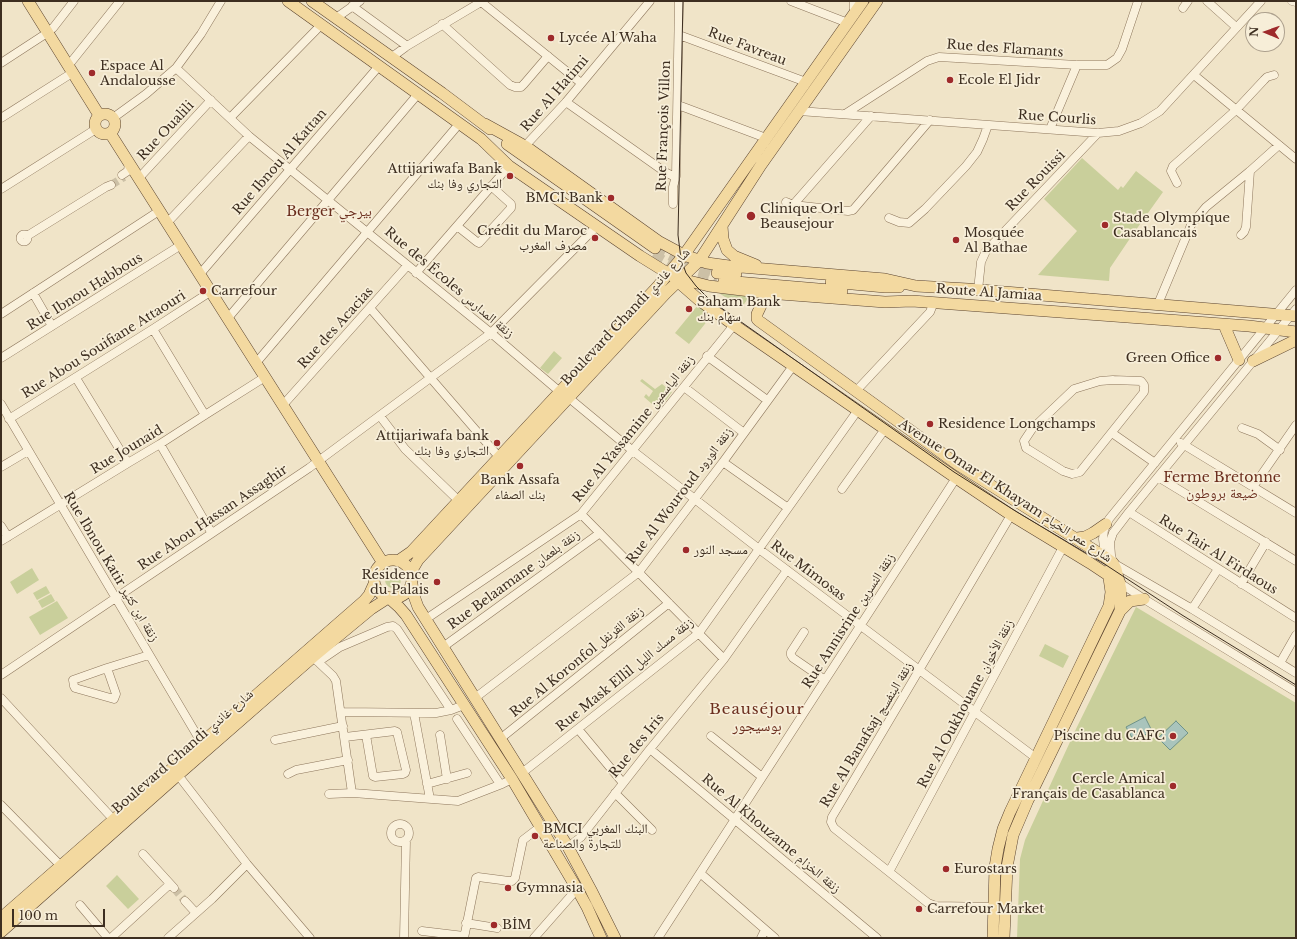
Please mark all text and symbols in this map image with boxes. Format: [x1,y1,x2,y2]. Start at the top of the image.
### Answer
north arrow [1245,12,1285,52]
street label: Rue Favreau [706,25,788,69]
text: N [1247,26,1261,37]
place label: Lycée Al Waha [559,30,657,46]
marker: Lycée Al Waha [546,33,556,43]
street label: Rue des Flamants [946,37,1064,61]
street label: Rue Al Hatimi [518,53,592,135]
place label: Espace Al Andalousse [100,58,176,89]
street label: Rue François Villon [654,60,674,192]
marker: Espace Al Andalousse [87,68,97,78]
place label: Ecole El Jidr [958,72,1040,88]
marker: Ecole El Jidr [945,75,955,85]
street label: Rue Oualili [134,98,198,164]
street label: Rue Ibnou Al Kattan [230,106,330,218]
street label: Rue Courlis [1017,107,1097,129]
street label: Rue Rouissi [1003,147,1069,215]
place label: Attijariwafa Bank التجاري وفا بنك [387,161,502,192]
marker: Attijariwafa Bank التجاري وفا بنك [505,171,515,181]
place label: BMCI Bank [525,190,603,206]
marker: BMCI Bank [606,193,616,203]
place label: Clinique Orl Beausejour [760,201,844,232]
district label: Berger بيرجي [286,204,372,220]
marker: Clinique Orl Beausejour [745,210,757,222]
place label: Stade Olympique Casablancais [1113,210,1230,241]
marker: Stade Olympique Casablancais [1100,220,1110,230]
place label: Crédit du Maroc مصرف المغرب [477,223,587,254]
street label: Rue des Écoles زنقة المدارس [381,224,517,342]
place label: Mosquée Al Bathae [964,225,1028,256]
marker: Crédit du Maroc مصرف المغرب [590,233,600,243]
marker: Mosquée Al Bathae [951,235,961,245]
street label: Boulevard Ghandi شارع غاندي [558,245,694,389]
street label: Rue Ibnou Habbous [24,250,146,334]
street label: Route Al Jamiaa [936,282,1042,304]
place label: Carrefour [211,283,277,299]
street label: Rue des Acacias [295,284,377,372]
marker: Carrefour [198,286,208,296]
street label: Rue Abou Souifiane Attaouri [19,288,189,402]
place label: Saham Bank سهام بنك [697,294,781,325]
marker: Saham Bank سهام بنك [684,304,694,314]
place label: Green Office [1126,350,1210,366]
street label: Rue Al Yassamine زنقة الياسمين [570,352,698,506]
marker: Green Office [1213,353,1223,363]
street label: Avenue Omar El Khayam شارع عمر الخيام [895,416,1115,566]
place label: Residence Longchamps [938,416,1096,432]
marker: Residence Longchamps [925,419,935,429]
street label: Rue Jounaid [88,422,166,478]
street label: Rue Al Wouroud زنقة الورود [624,425,736,567]
place label: Attijariwafa bank التجاري وفا بنك [376,428,489,459]
marker: Attijariwafa bank التجاري وفا بنك [492,438,502,448]
marker: Bank Assafa بنك الصفاء [515,461,525,471]
street label: Rue Abou Hassan Assaghir [135,462,291,574]
district label: Ferme Bretonne ضيعة بروطون [1156,470,1288,502]
place label: Bank Assafa بنك الصفاء [480,472,560,503]
street label: Rue Ibnou Katir زنقة ابن كثير [60,489,162,645]
street label: Rue Tair Al Firdaous [1156,512,1280,598]
street label: Rue Belaamane زنقة بلعمان [445,527,583,633]
street label: Rue Mimosas [767,538,849,604]
place label: مسجد النور [694,542,748,558]
marker: مسجد النور [681,545,691,555]
street label: Rue Annisrine زنقة النسرين [799,550,899,692]
place label: Résidence du Palais [361,567,429,598]
marker: Résidence du Palais [432,577,442,587]
street label: Rue Al Koronfol زنقة القرنفل [507,603,647,721]
street label: Rue Mask Ellil زنقة مسك الليل [553,615,697,735]
street label: Rue Al Oukhouane زنقة الأخوان [915,617,1017,791]
street label: Rue Al Banafsaj زنقة البنفسج [817,660,917,810]
street label: Boulevard Ghandi شارع غاندي [109,687,257,817]
district label: Beauséjour بوسيجور [709,701,805,736]
street label: Rue des Iris [606,711,668,781]
place label: Piscine du CAFC [1053,728,1165,744]
marker: Piscine du CAFC [1168,731,1178,741]
street label: Rue Al Khouzame زنقة الخزام [698,771,844,897]
place label: Cercle Amical Français de Casablanca [1012,771,1165,802]
marker: Cercle Amical Français de Casablanca [1168,781,1178,791]
place label: BMCI البنك المغربي للتجارة والصناعة [543,821,648,852]
marker: BMCI البنك المغربي للتجارة والصناعة [530,831,540,841]
place label: Eurostars [954,861,1017,877]
marker: Eurostars [941,864,951,874]
place label: Gymnasia [516,880,583,896]
marker: Gymnasia [503,883,513,893]
scale bar [14,901,107,927]
place label: Carrefour Market [927,901,1044,917]
marker: Carrefour Market [914,904,924,914]
text: 100 m [19,908,58,923]
place label: BİM [502,917,531,933]
marker: BİM [489,920,499,930]

